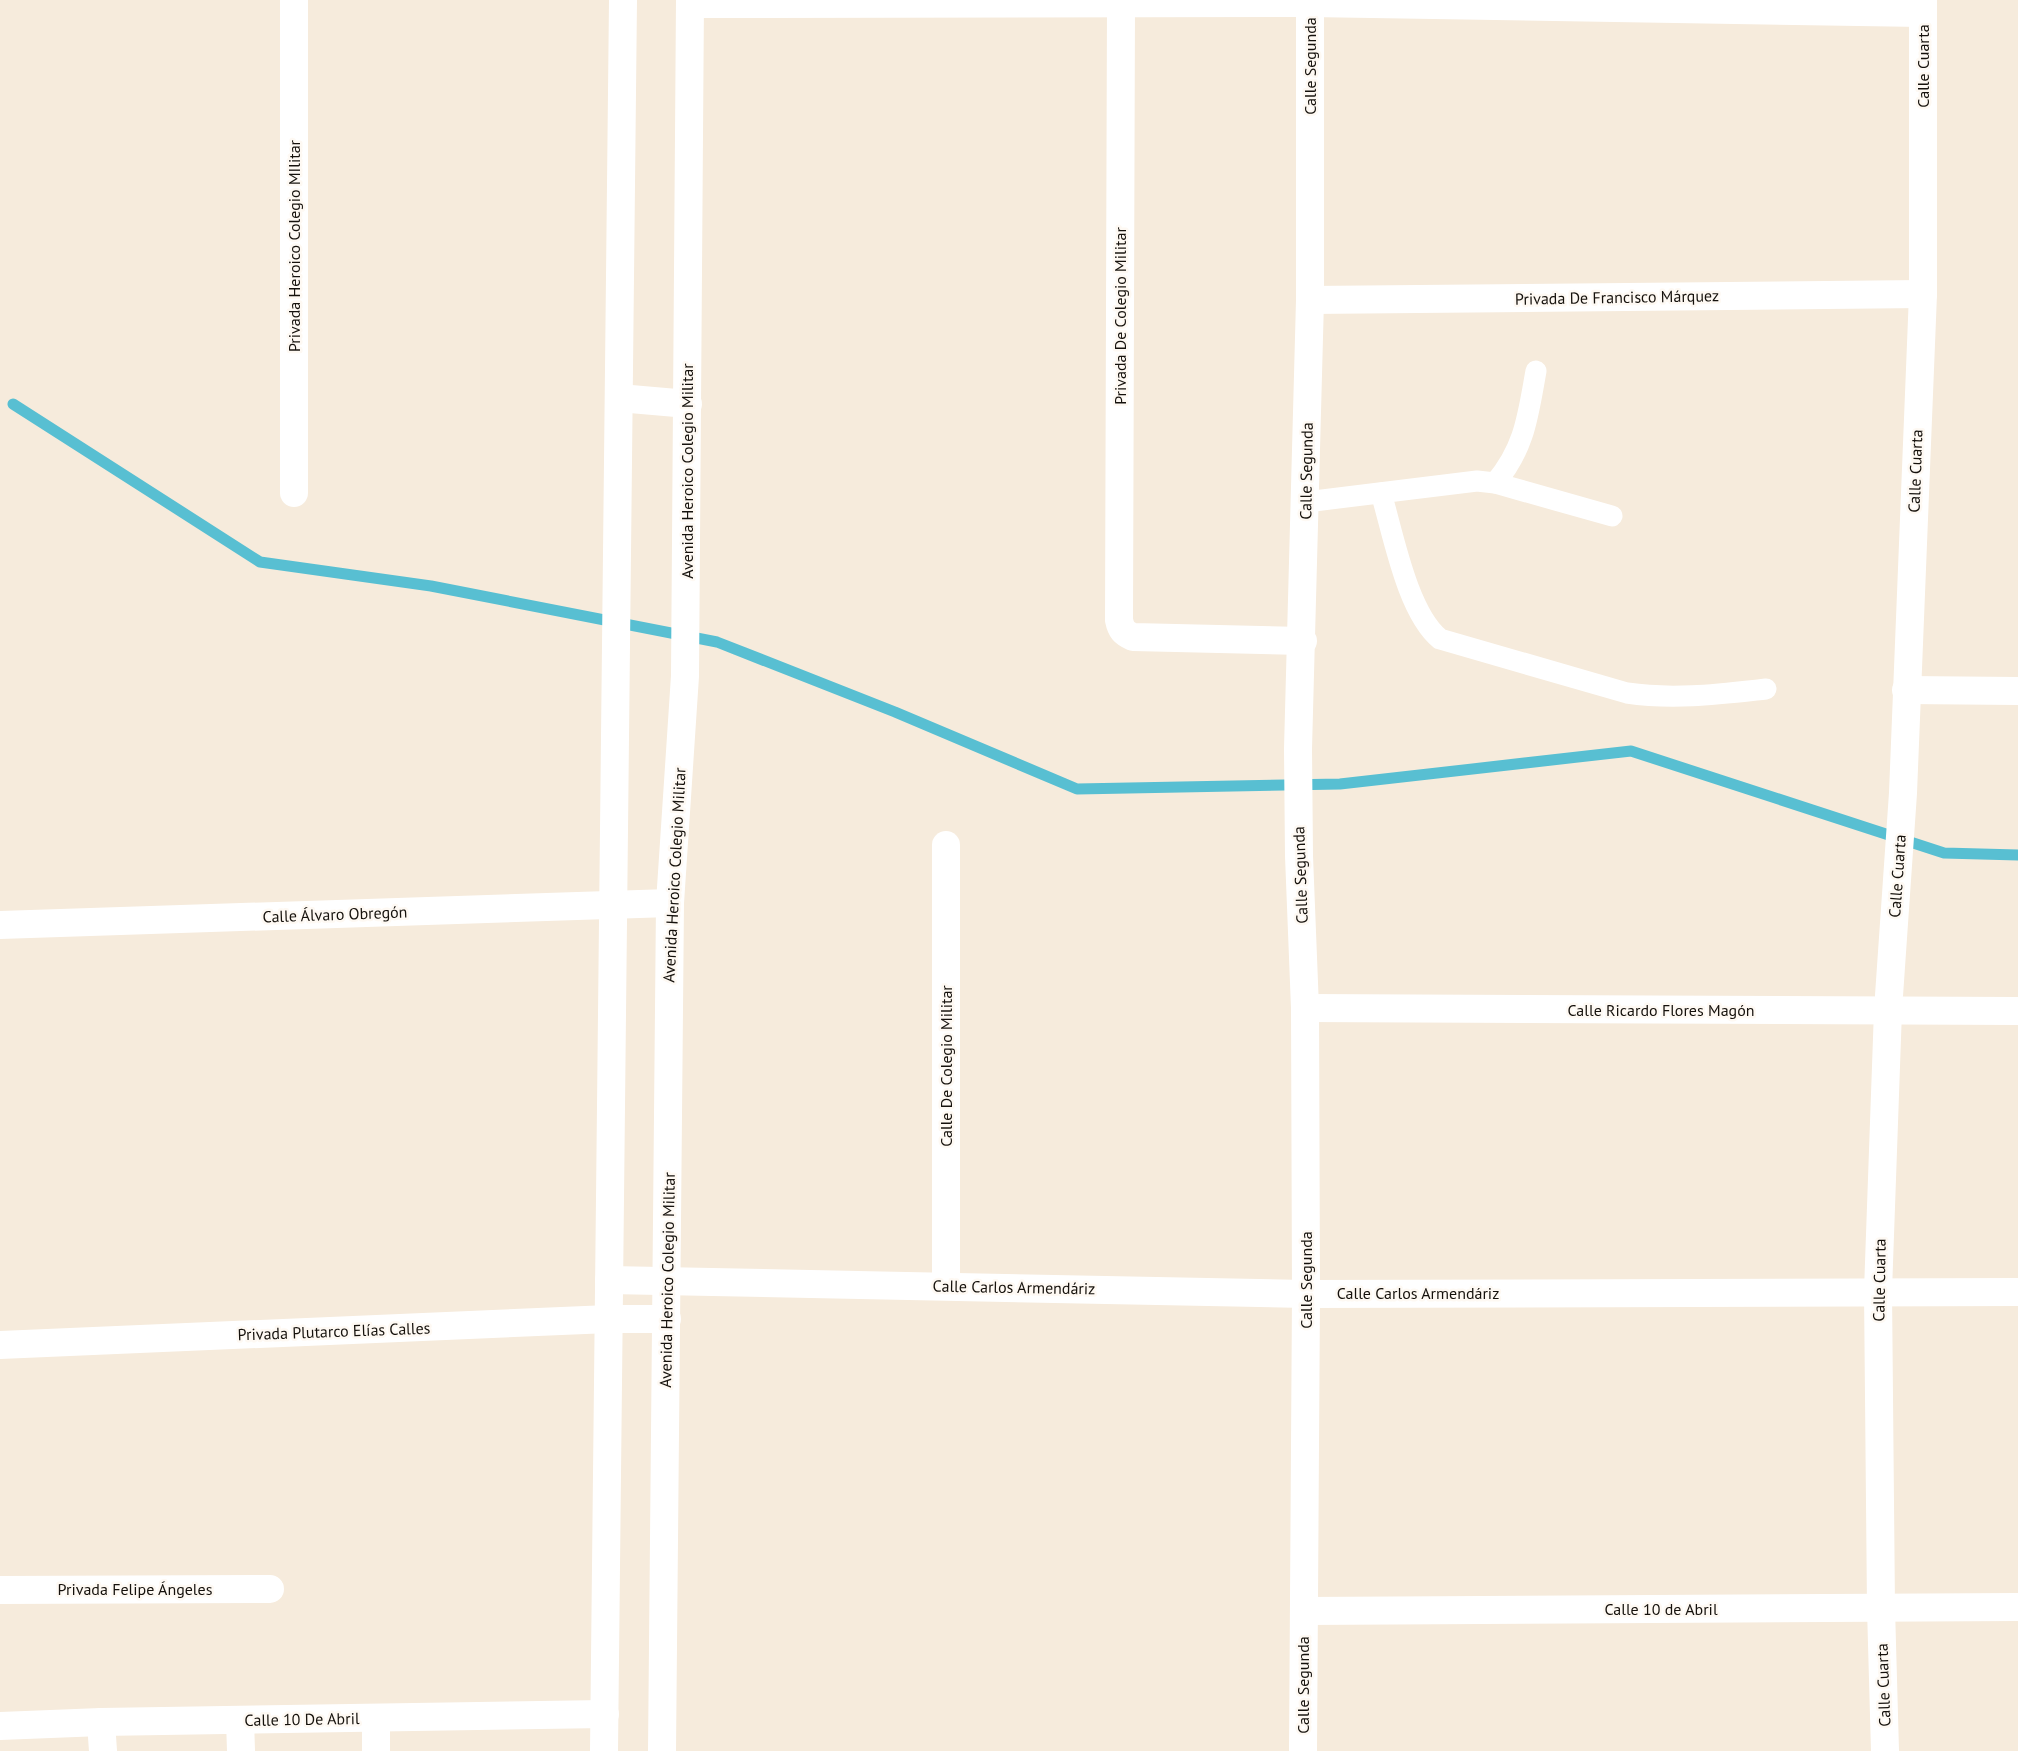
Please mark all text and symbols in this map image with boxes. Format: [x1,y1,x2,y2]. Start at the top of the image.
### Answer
street label: Calle Segunda [1300,17,1320,115]
street label: Calle Cuarta [1913,24,1933,108]
street label: Privada Heroico Colegio MIlitar [284,139,304,352]
street label: Privada De Colegio Militar [1110,227,1130,405]
street label: Privada De Francisco Márquez [1515,285,1719,309]
street label: Avenida Heroico Colegio Militar [677,363,697,579]
street label: Calle Segunda [1295,422,1317,520]
street label: Calle Cuarta [1904,429,1926,513]
street label: Avenida Heroico Colegio Militar [658,766,690,983]
street label: Calle Segunda [1288,826,1312,924]
street label: Calle Cuarta [1884,834,1910,918]
street label: Calle Álvaro Obregón [262,901,408,927]
street label: Calle De Colegio Militar [936,985,956,1147]
street label: Calle Ricardo Flores Magón [1567,1000,1755,1020]
street label: Avenida Heroico Colegio Militar [655,1172,679,1388]
street label: Calle Segunda [1296,1231,1316,1329]
street label: Calle Cuarta [1868,1238,1890,1322]
street label: Calle Carlos Armendáriz [933,1276,1095,1298]
street label: Calle Carlos Armendáriz [1337,1283,1499,1303]
street label: Privada Plutarco Elías Calles [237,1318,431,1344]
street label: Privada Felipe Ángeles [58,1579,213,1599]
street label: Calle 10 de Abril [1604,1599,1718,1619]
street label: Calle Segunda [1293,1636,1313,1734]
street label: Calle Cuarta [1872,1643,1894,1727]
street label: Calle 10 De Abril [244,1708,360,1730]

